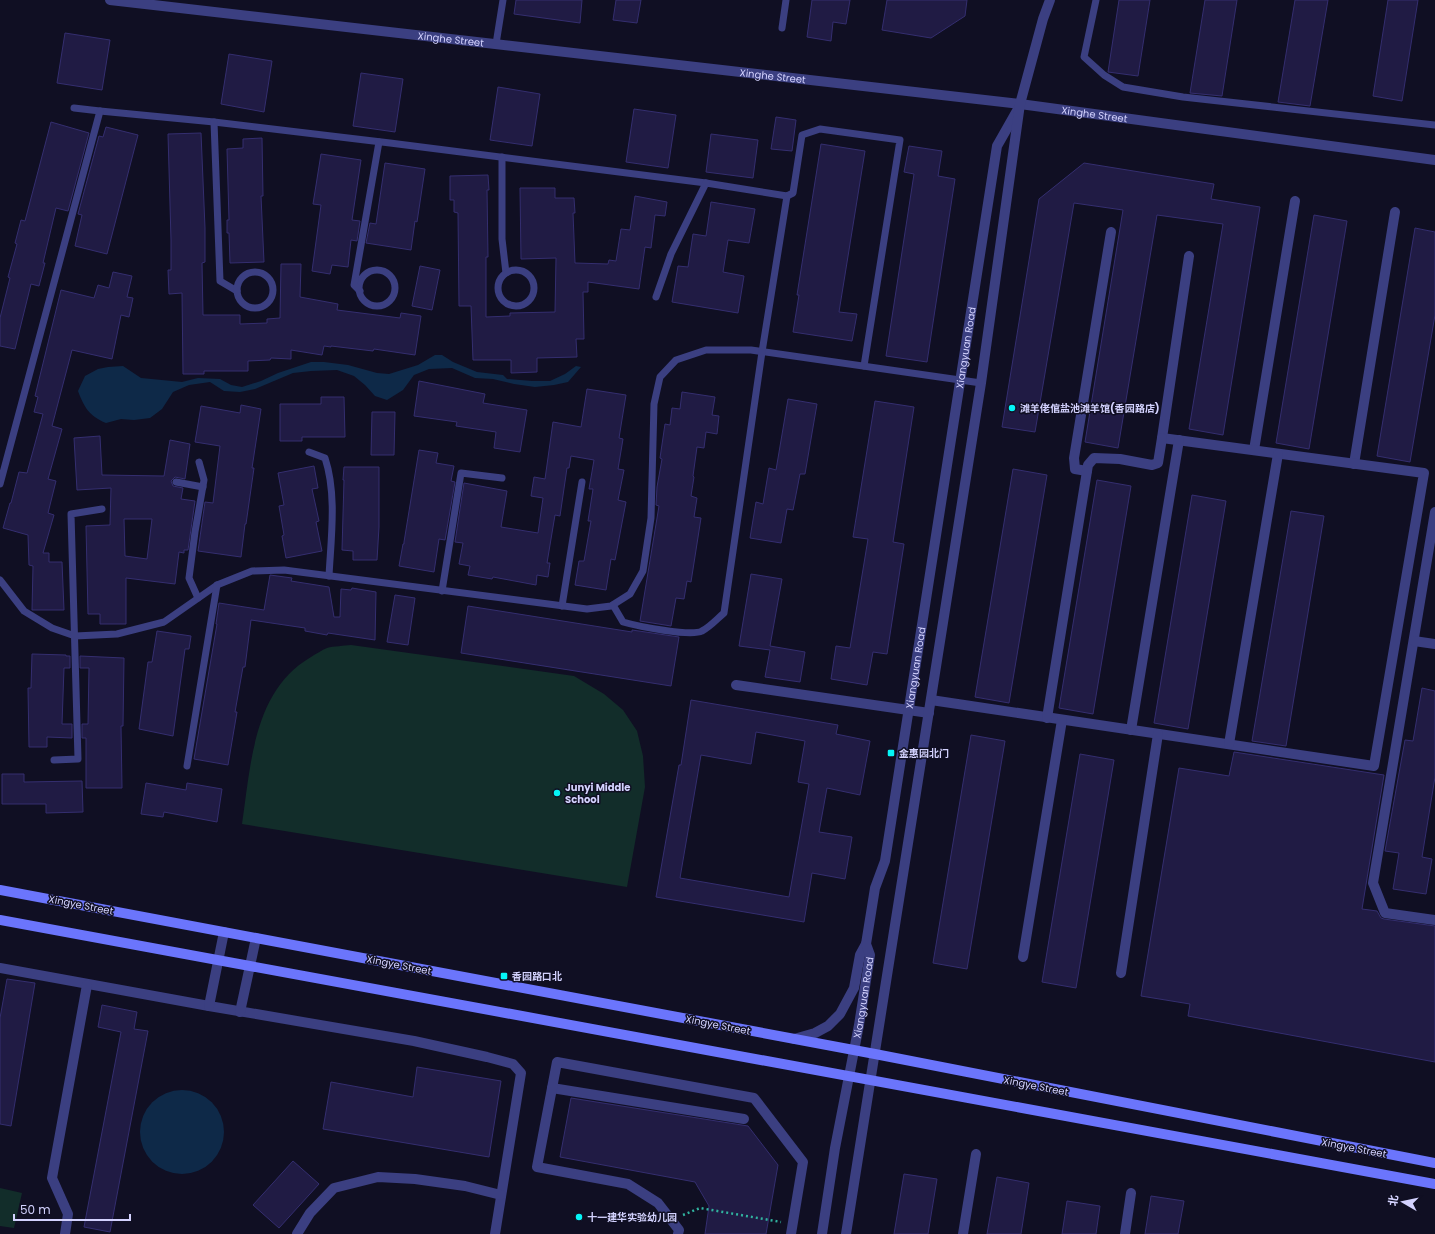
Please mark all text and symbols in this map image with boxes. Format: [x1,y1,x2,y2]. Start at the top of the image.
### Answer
street label: Xinghe Street [417,28,485,50]
street label: Xinghe Street [739,65,807,87]
street label: Xinghe Street [1060,102,1129,126]
street label: Xiangyuan Road [952,306,979,390]
place label: 滩羊佬倌盐池滩羊馆(香园路店) [1020,401,1160,416]
marker: 滩羊佬倌盐池滩羊馆(香园路店) [1007,403,1017,413]
street label: Xiangyuan Road [901,626,929,710]
place label: 金惠园北门 [898,746,949,761]
marker: 金惠园北门 [886,748,896,758]
place label: Junyi Middle School [565,780,630,807]
marker: Junyi Middle School [552,788,562,798]
street label: Xingye Street [47,891,115,919]
street label: Xingye Street [365,951,433,979]
street label: Xiangyuan Road [849,956,877,1040]
place label: 香园路口北 [511,969,562,984]
marker: 香园路口北 [499,971,509,981]
street label: Xingye Street [684,1011,752,1039]
street label: Xingye Street [1002,1072,1070,1100]
street label: Xingye Street [1320,1134,1388,1162]
north arrow [1383,1182,1423,1222]
text: 北 [1384,1194,1402,1207]
scale bar [14,1196,130,1222]
text: 50 m [20,1201,51,1218]
place label: 十一建华实验幼儿园 [587,1210,677,1225]
marker: 十一建华实验幼儿园 [574,1212,584,1222]

